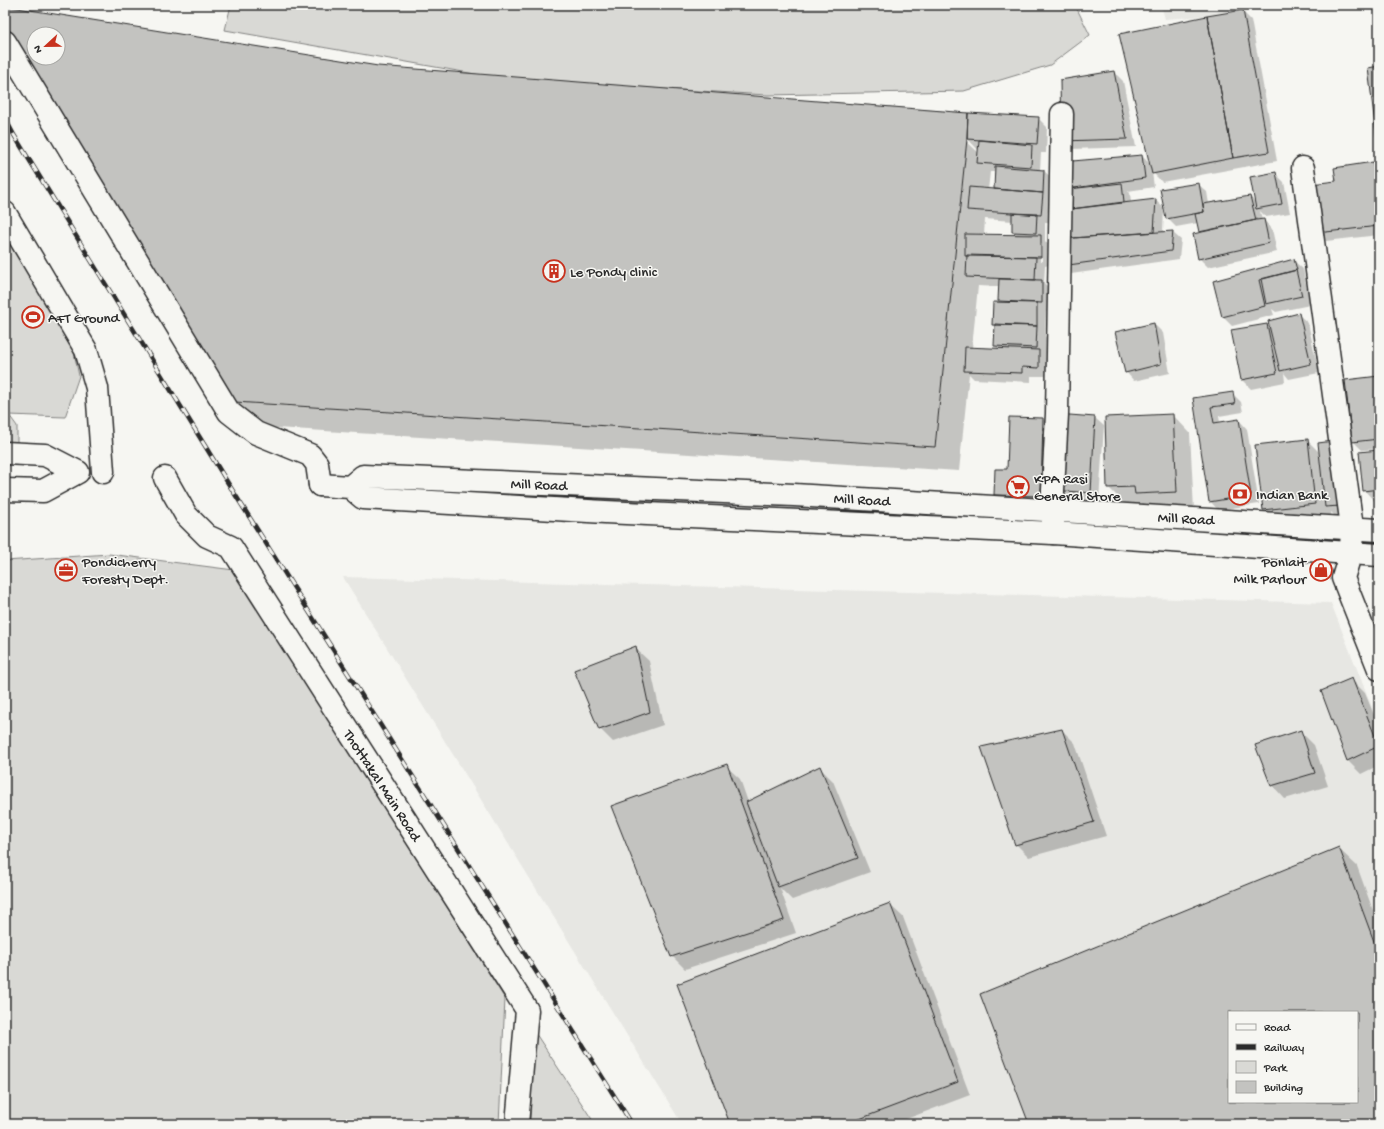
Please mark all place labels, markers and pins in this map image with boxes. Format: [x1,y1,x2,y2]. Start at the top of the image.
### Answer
building icon: Le Pondy clinic [541,258,567,284]
place label: Le Pondy clinic [570,264,658,282]
sports icon: AFT Ground [20,304,46,330]
place label: AFT Ground [48,310,121,328]
place label: KPA Rasi General Store [1034,471,1121,506]
supermarket icon: KPA Rasi General Store [1005,474,1031,500]
bank icon: Indian Bank [1227,481,1253,507]
place label: Indian Bank [1256,487,1329,505]
place label: Pondicherry Foresty Dept. [81,554,169,589]
place label: Ponlait Milk Parlour [1233,554,1308,589]
office icon: Pondicherry Foresty Dept. [53,557,79,583]
shop icon: Ponlait Milk Parlour [1308,557,1334,583]

